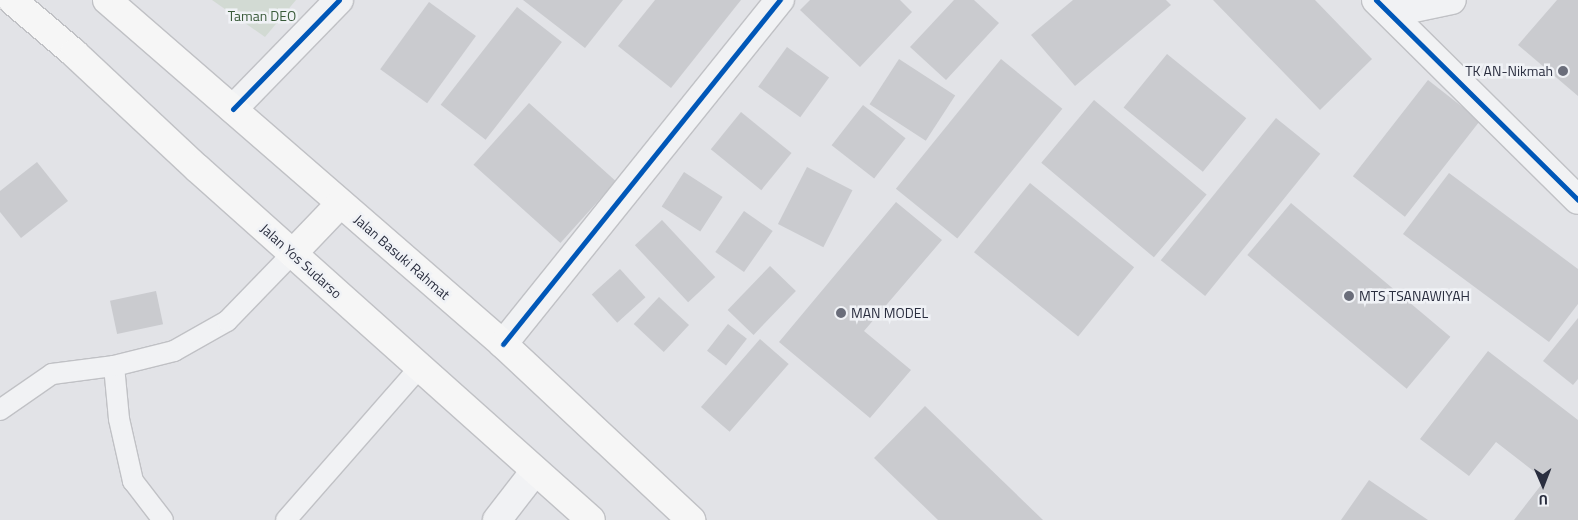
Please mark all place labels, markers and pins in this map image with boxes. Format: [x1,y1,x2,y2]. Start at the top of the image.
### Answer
place label: TK AN-Nikmah [1465,63,1553,79]
marker: TK AN-Nikmah [1557,65,1569,77]
place label: MTS TSANAWIYAH [1359,288,1470,304]
marker: MTS TSANAWIYAH [1343,290,1355,302]
place label: MAN MODEL [851,305,928,321]
marker: MAN MODEL [835,307,847,319]

